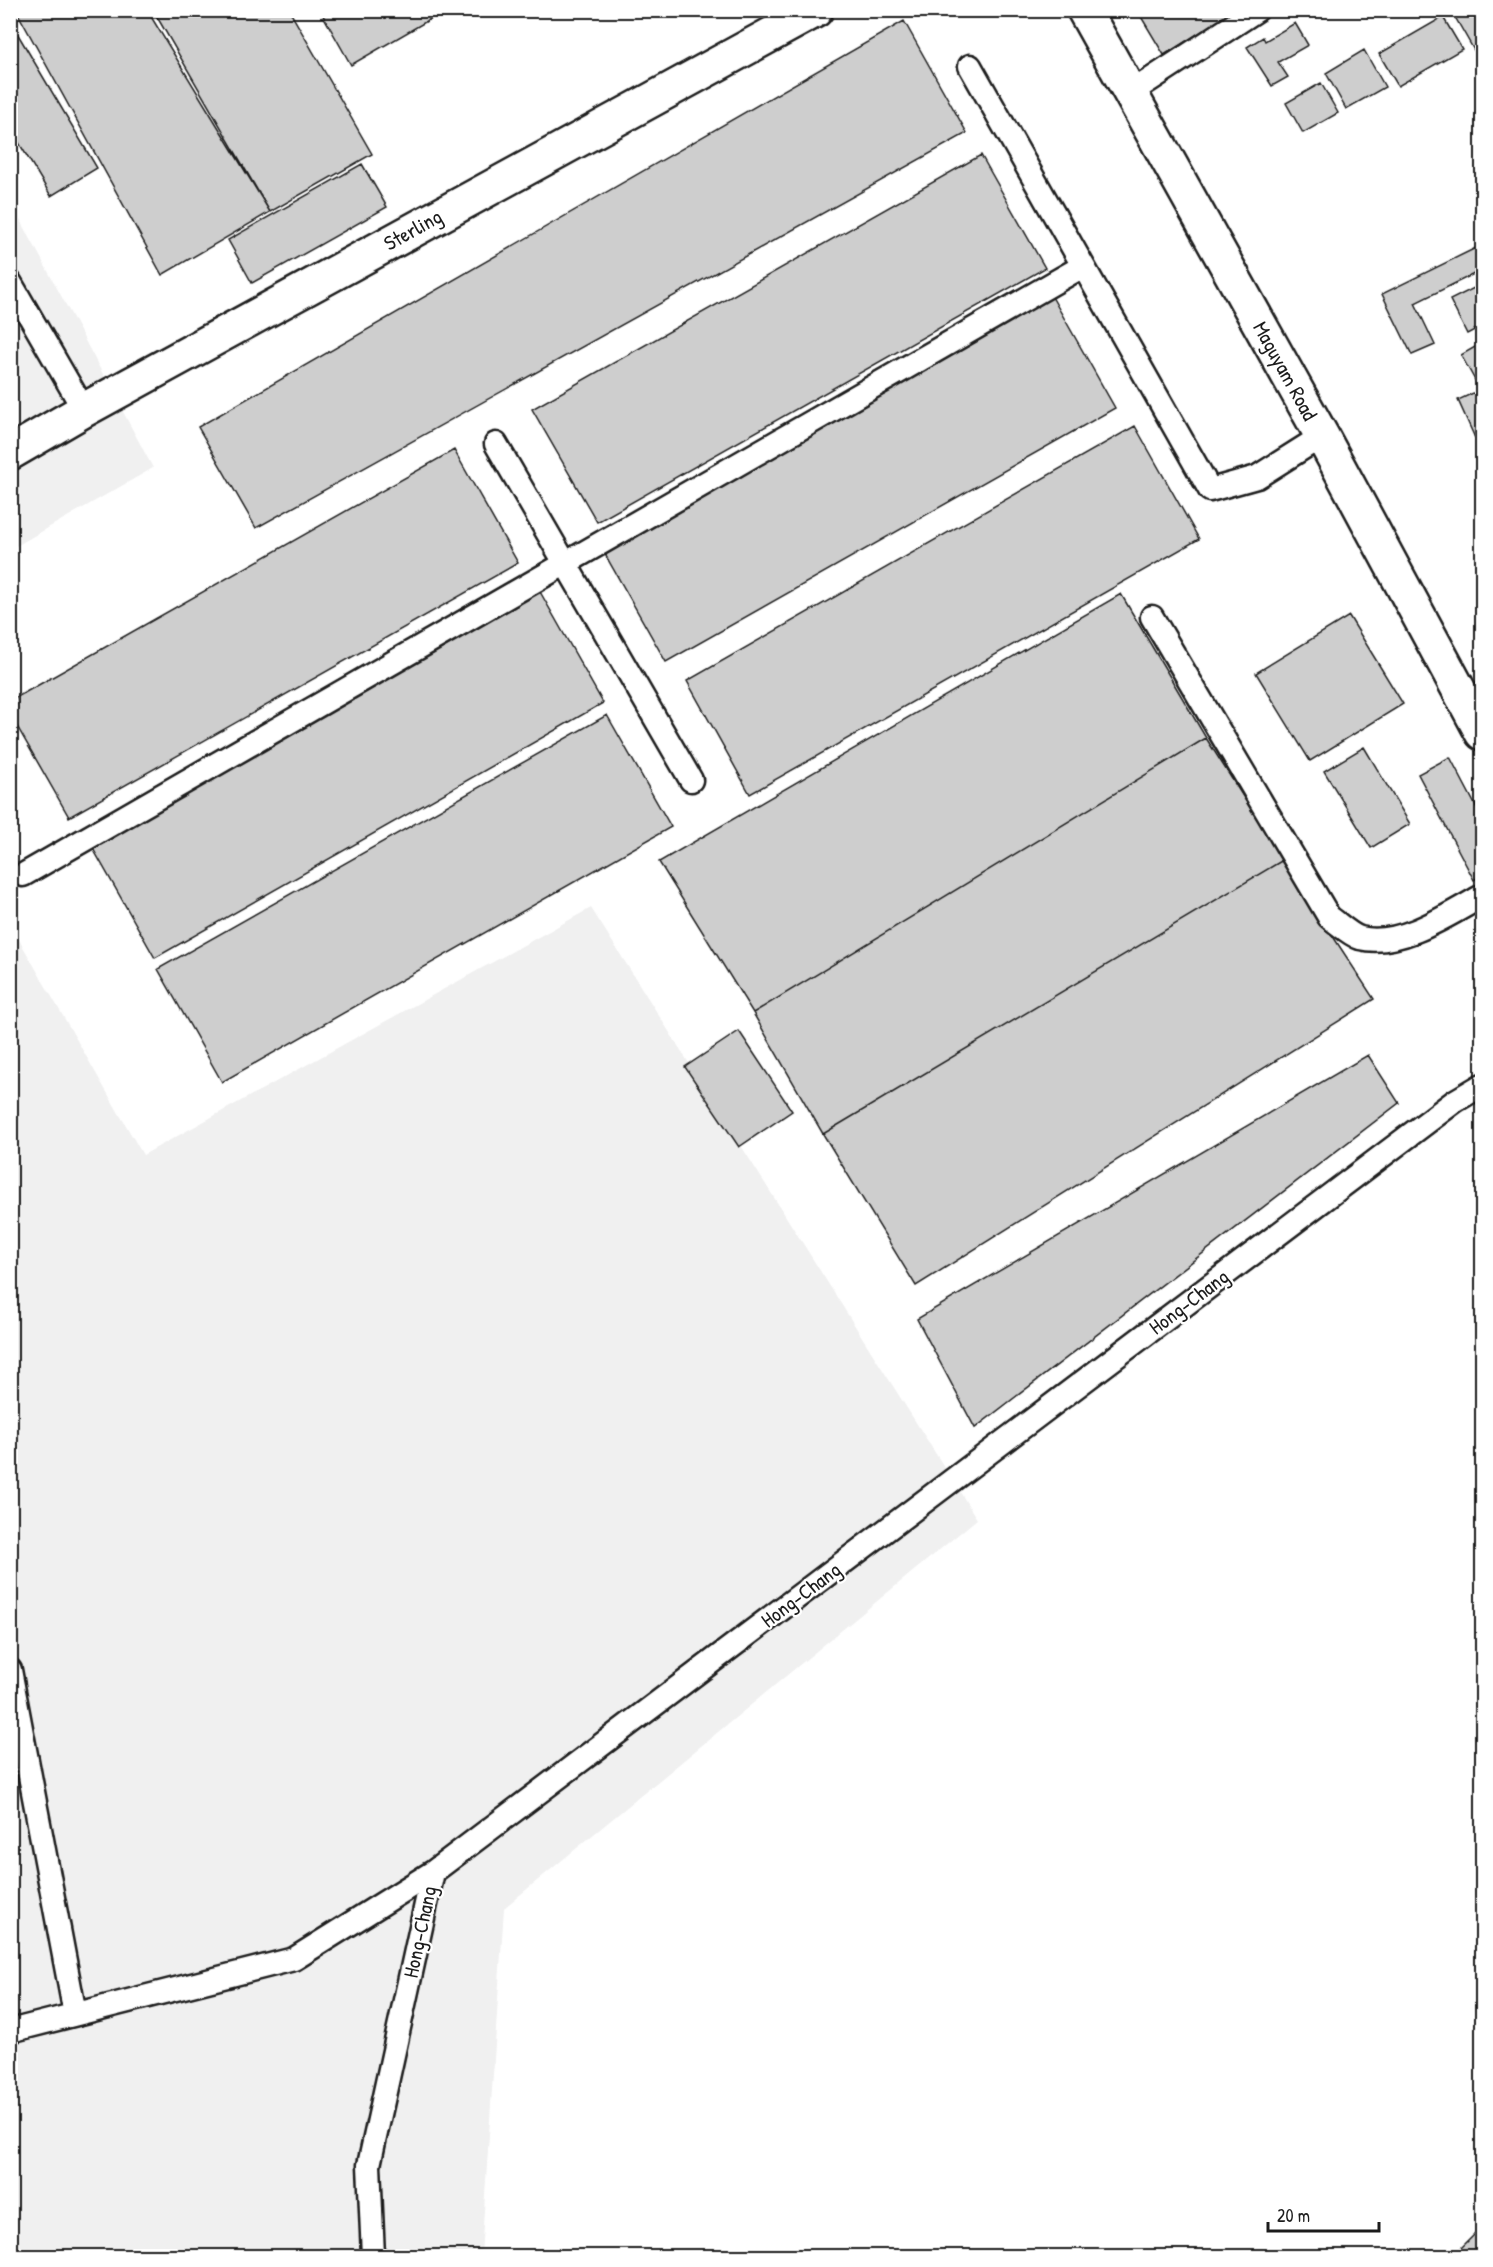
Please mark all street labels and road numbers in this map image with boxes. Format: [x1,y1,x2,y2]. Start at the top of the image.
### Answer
street label: Sterling [378,202,447,257]
street label: Maguyam Road [1246,316,1325,426]
street label: Hong-Chang [1143,1262,1235,1341]
street label: Hong-Chang [755,1555,847,1634]
street label: Hong-Chang [396,1883,443,1980]

